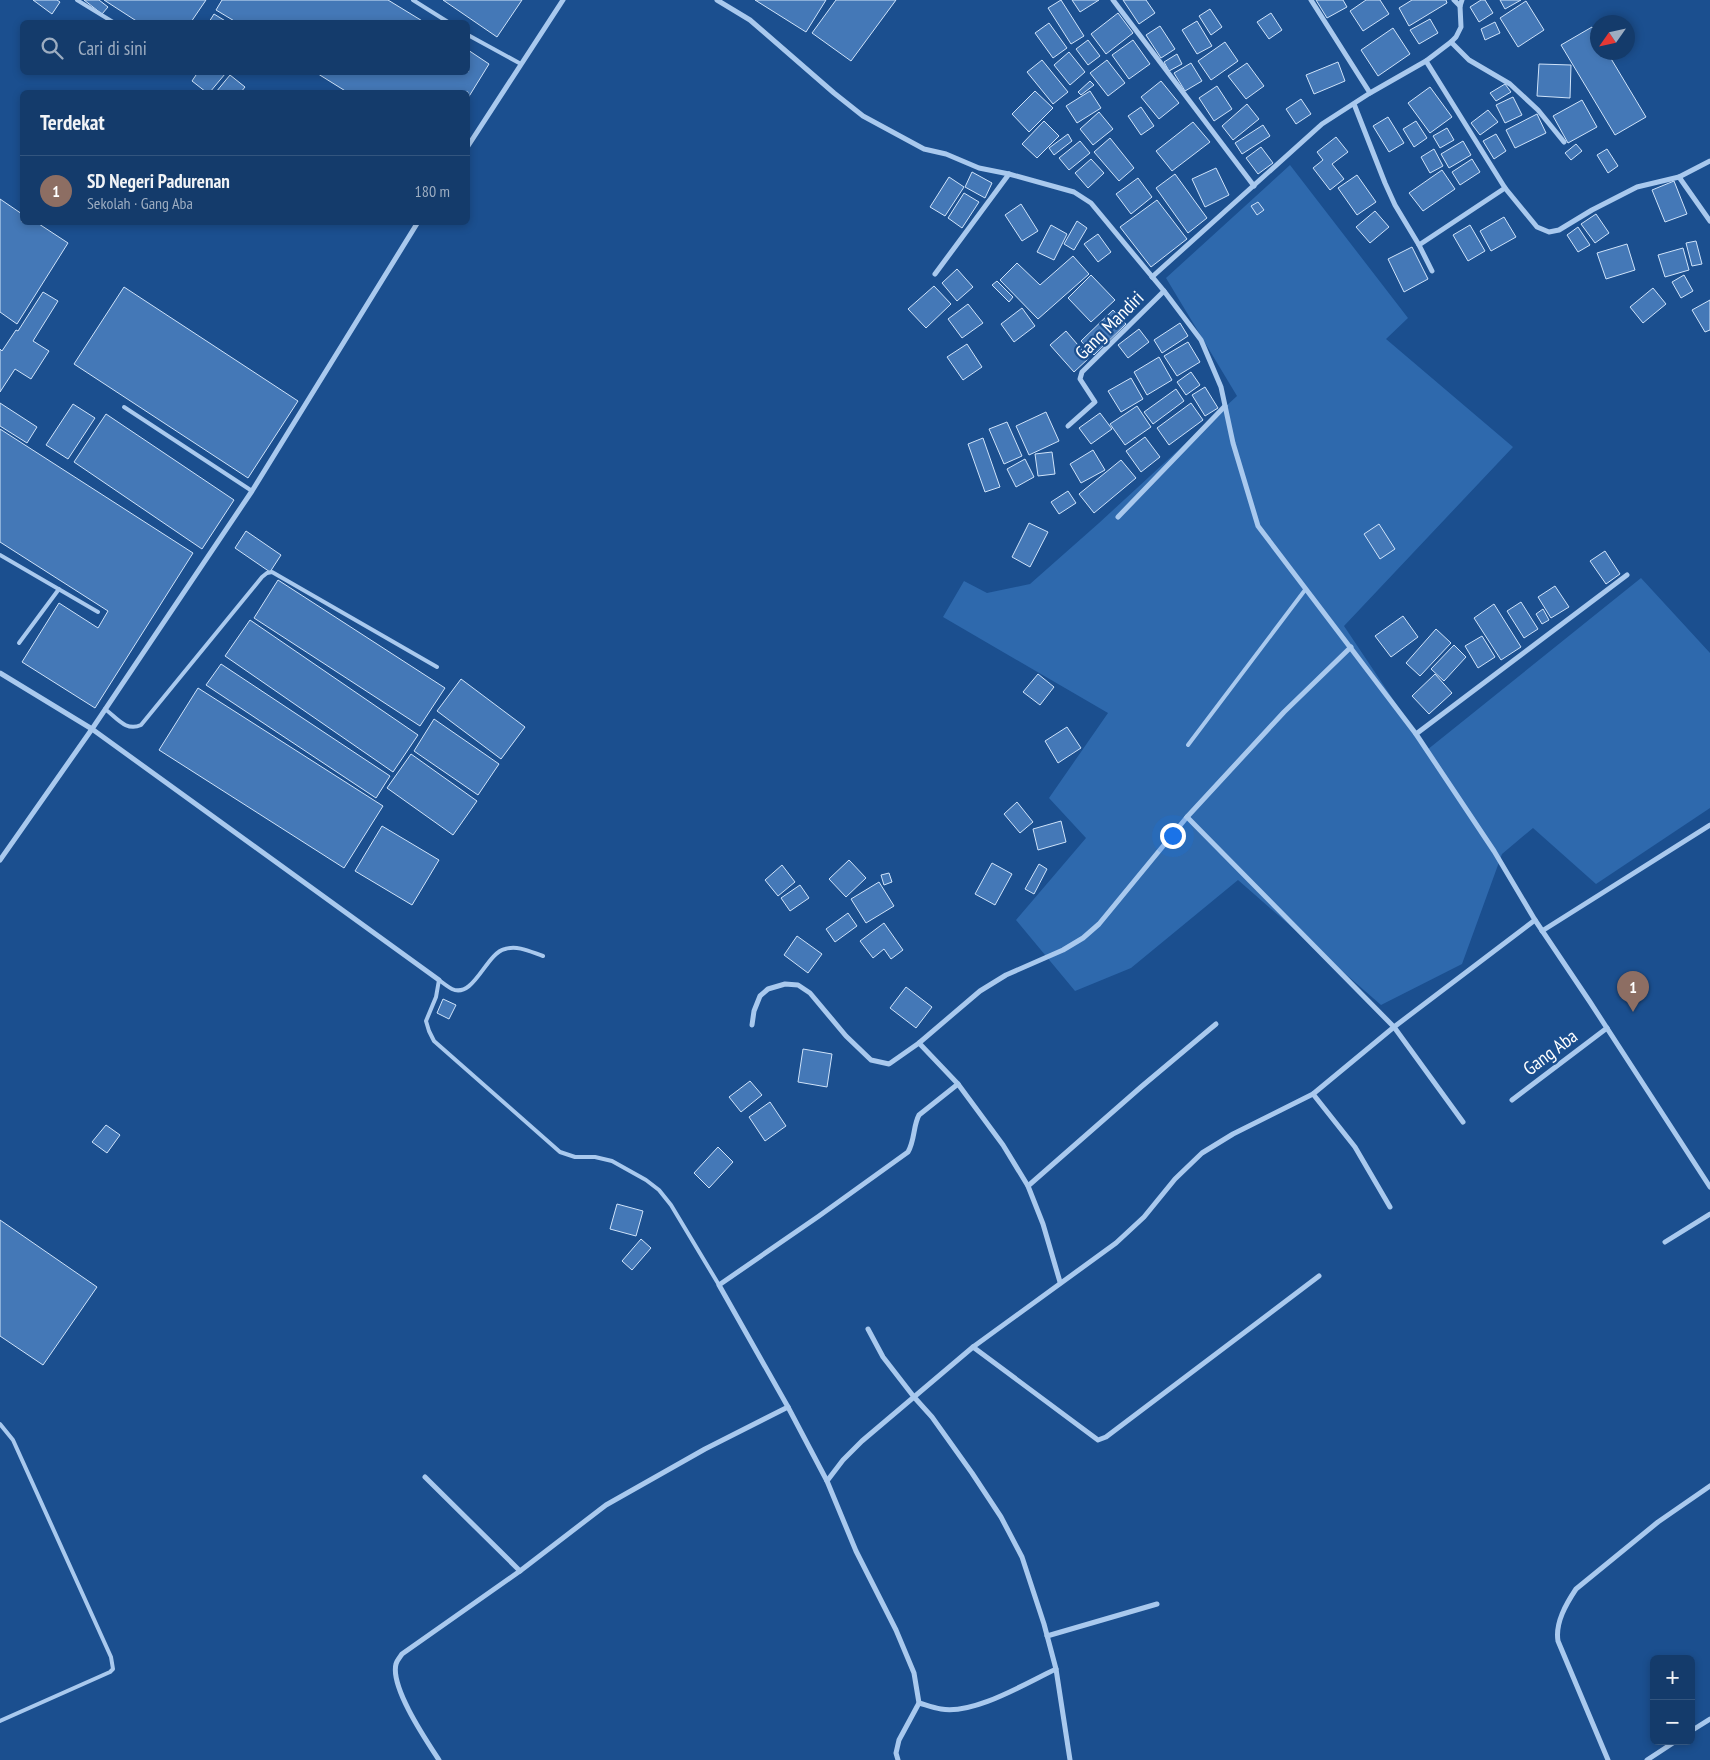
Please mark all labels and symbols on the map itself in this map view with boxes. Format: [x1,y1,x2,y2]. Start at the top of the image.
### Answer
north arrow [1590,15,1635,60]
street label: Gang Mandiri [1070,286,1148,364]
your location [1160,823,1186,849]
pin: 1 [1617,971,1649,1012]
street label: Gang Aba [1518,1024,1582,1080]

